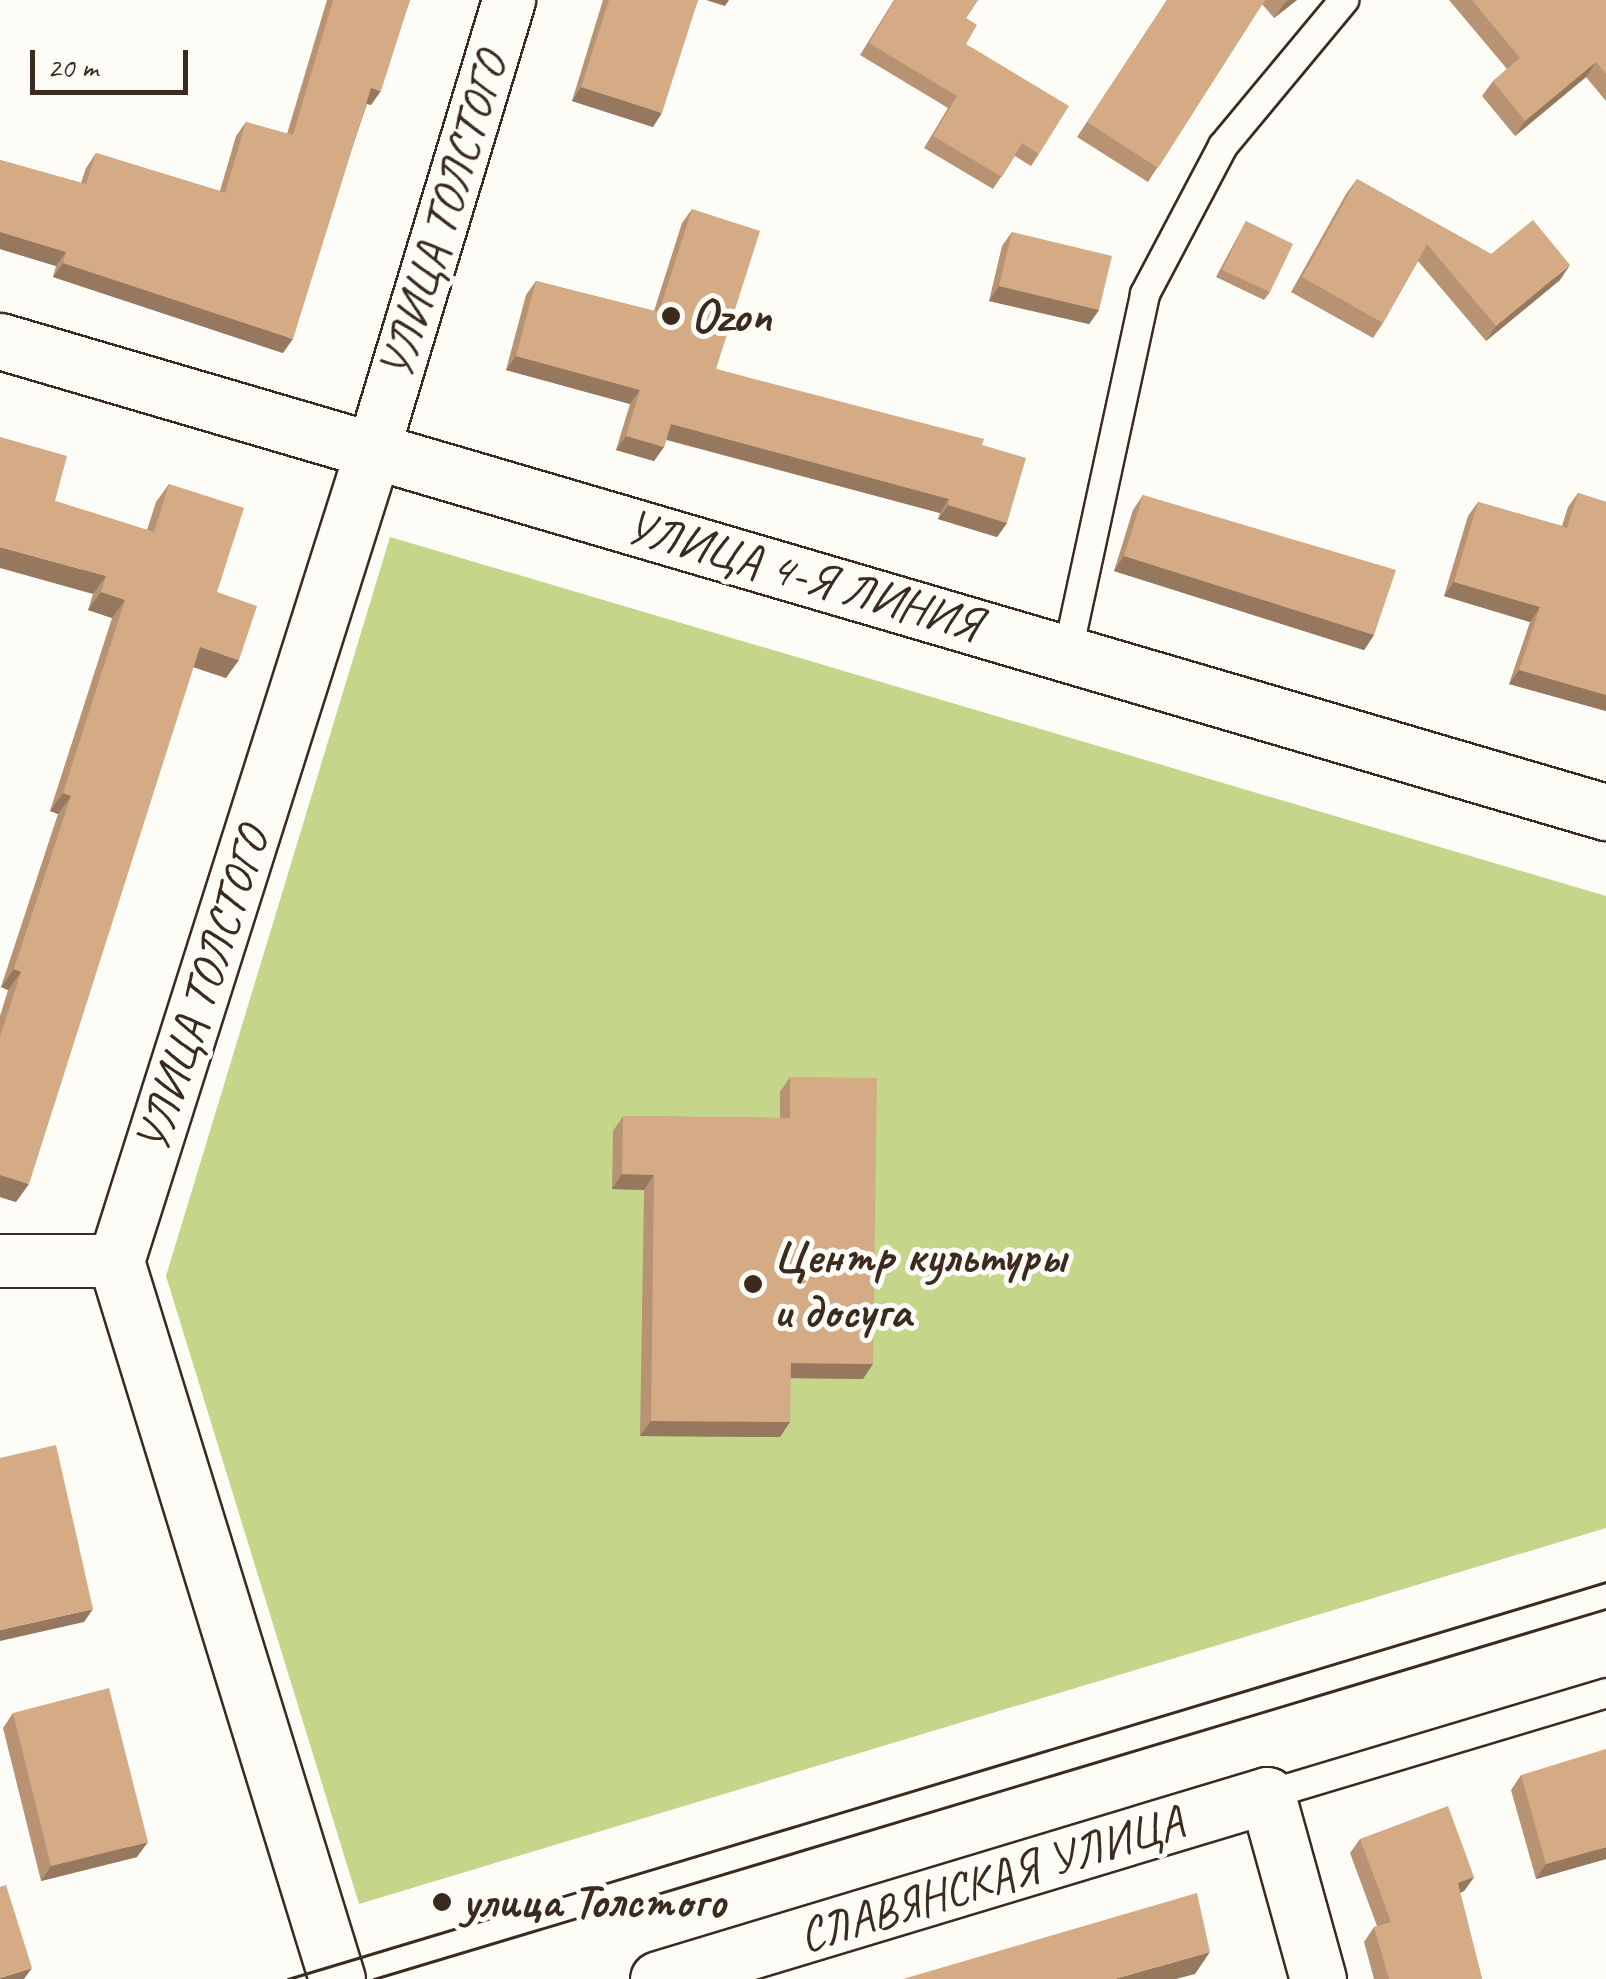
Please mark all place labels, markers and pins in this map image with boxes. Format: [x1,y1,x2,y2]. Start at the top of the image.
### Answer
place label: Ozon [691,287,771,345]
marker: Ozon [660,305,682,327]
place label: Центр культуры и досуга [773,1227,1065,1340]
marker: Центр культуры и досуга [742,1273,764,1295]
place label: улица Толстого [462,1873,724,1931]
marker: улица Толстого [431,1891,453,1913]

